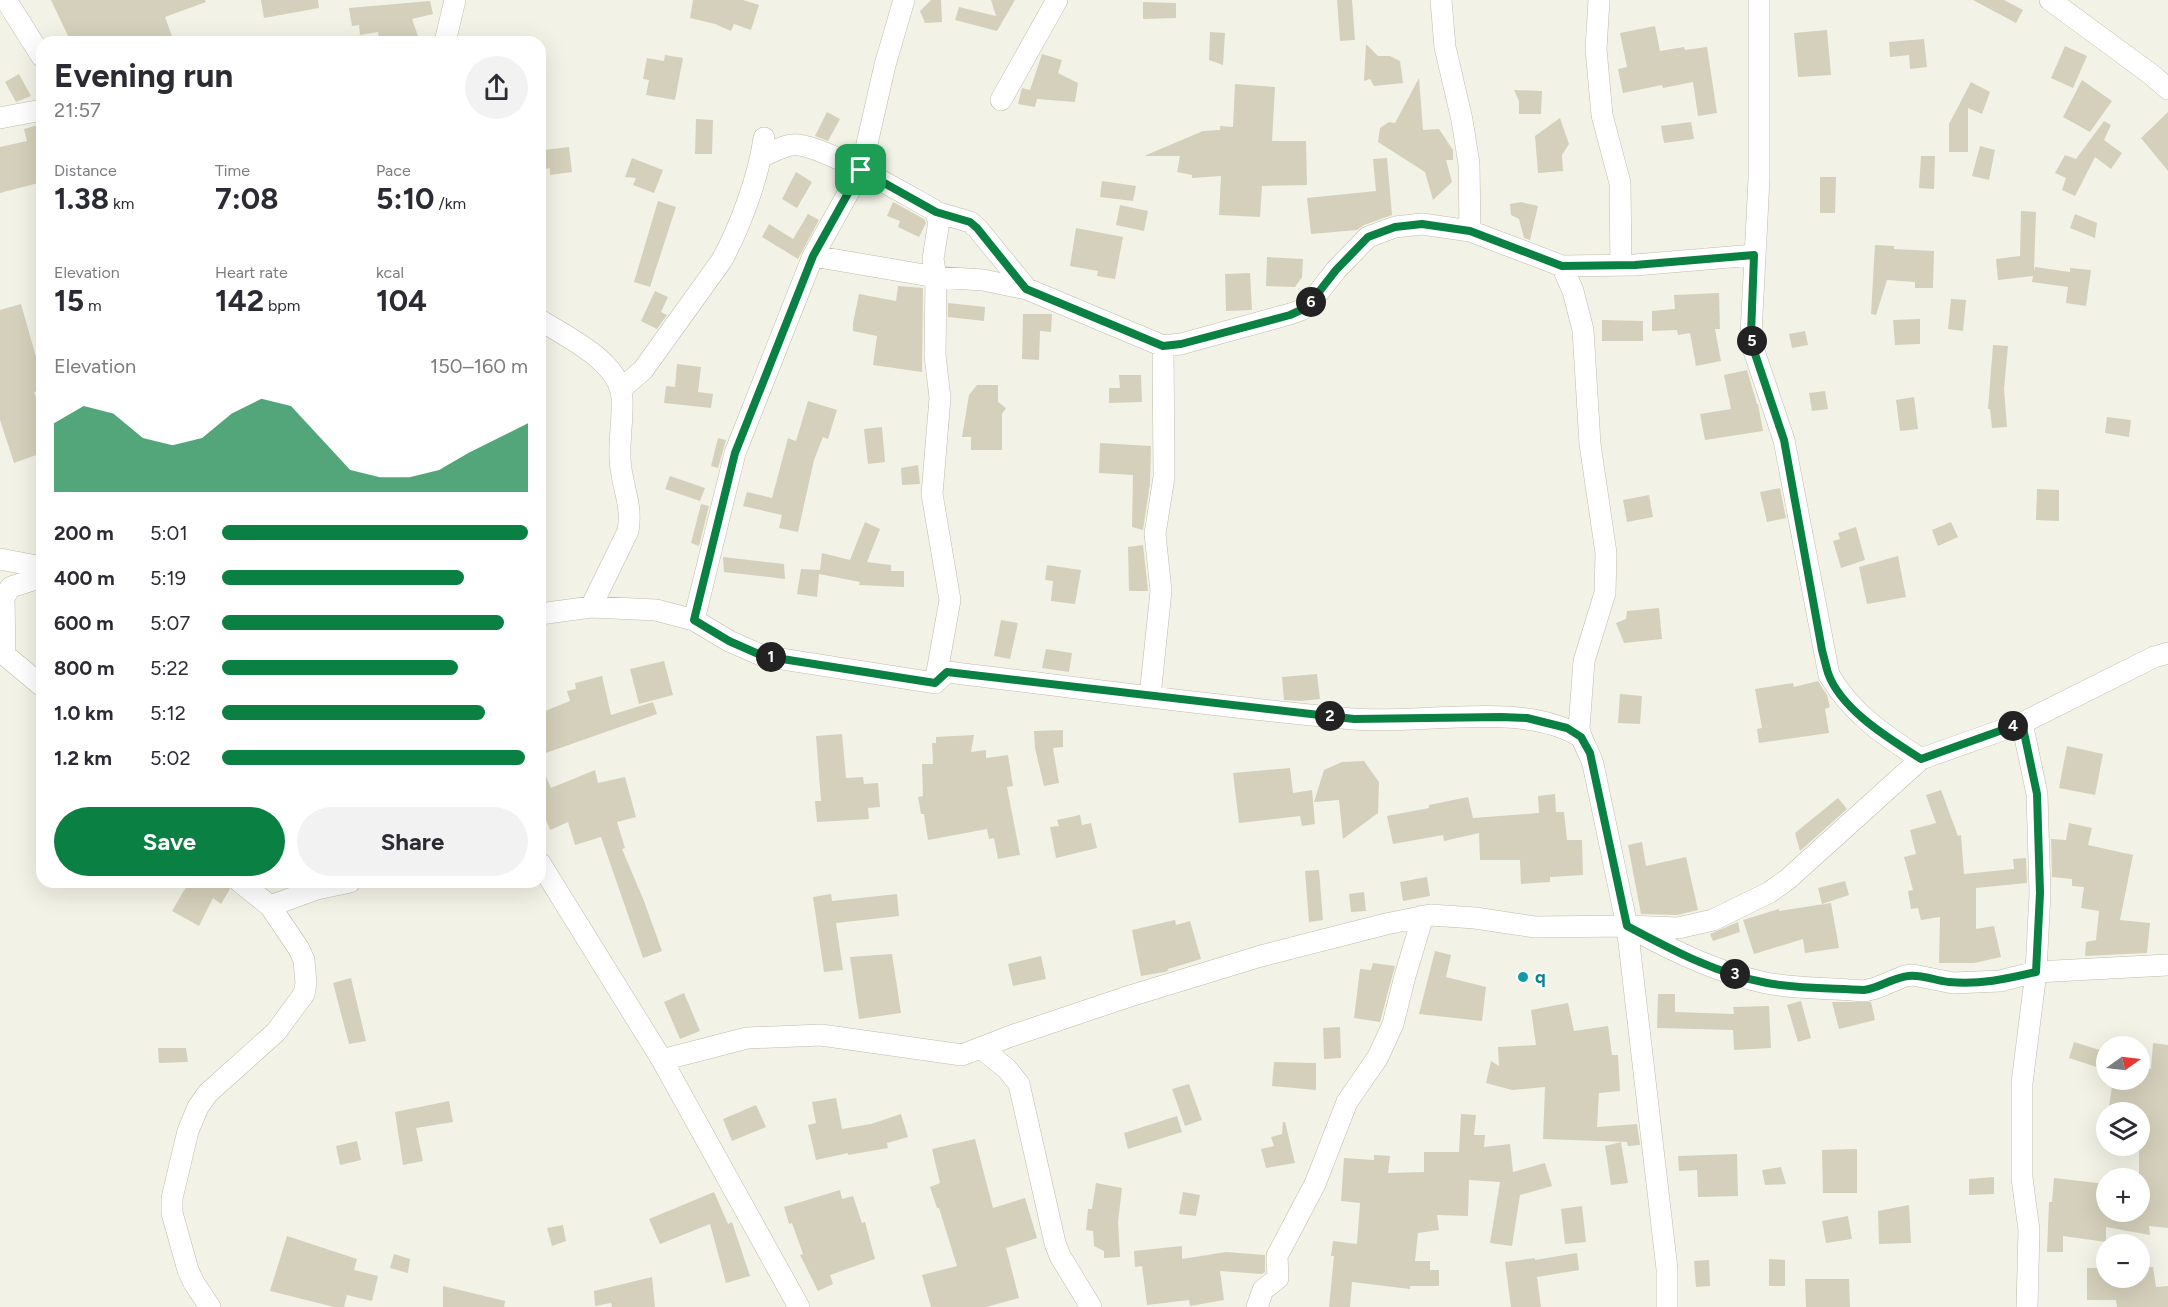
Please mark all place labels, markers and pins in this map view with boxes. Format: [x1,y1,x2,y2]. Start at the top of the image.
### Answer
pin [835,144,886,195]
pin: 6 [1296,287,1326,317]
pin: 5 [1737,326,1767,356]
pin: 1 [756,642,786,672]
pin: 2 [1315,701,1345,731]
pin: 4 [1998,711,2028,741]
pin: 3 [1720,959,1750,989]
place label: q [1535,966,1546,988]
marker: q [1516,970,1530,984]

